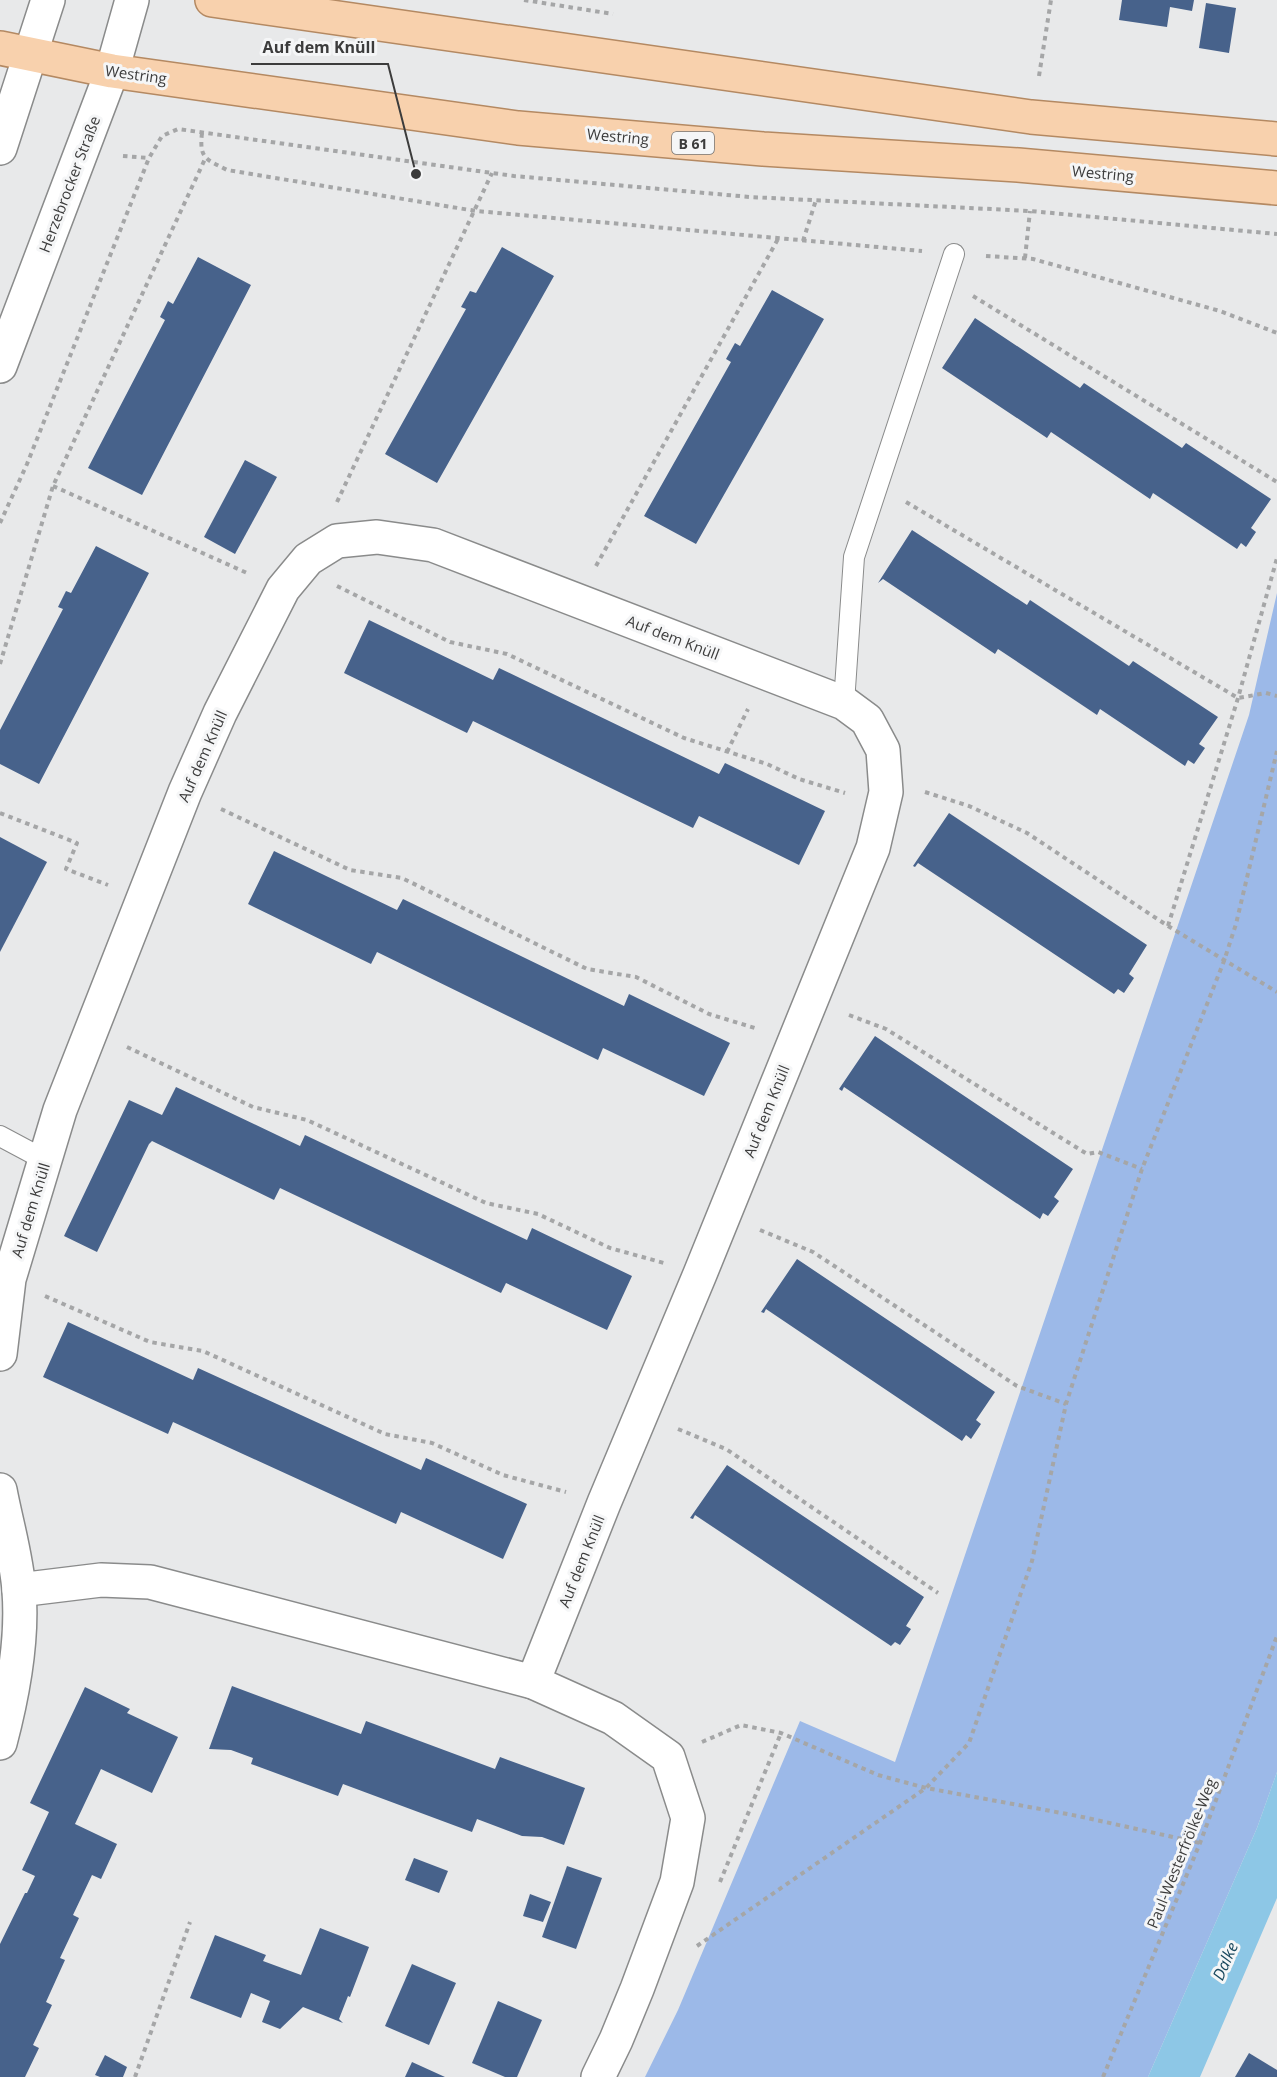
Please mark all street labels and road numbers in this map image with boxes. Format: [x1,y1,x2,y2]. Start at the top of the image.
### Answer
street label: Westring [104,60,168,88]
street label: Herzebrocker Straße [34,113,104,255]
street label: Westring [586,123,650,149]
road number: B 61 [672,132,714,154]
street label: Westring [1071,160,1135,186]
street label: Auf dem Knüll [624,610,722,664]
street label: Auf dem Knüll [173,707,231,805]
street label: Auf dem Knüll [738,1062,794,1160]
street label: Auf dem Knüll [6,1160,54,1260]
street label: Auf dem Knüll [553,1512,609,1610]
street label: Paul-Westerfrölke-Weg [1142,1775,1220,1931]

